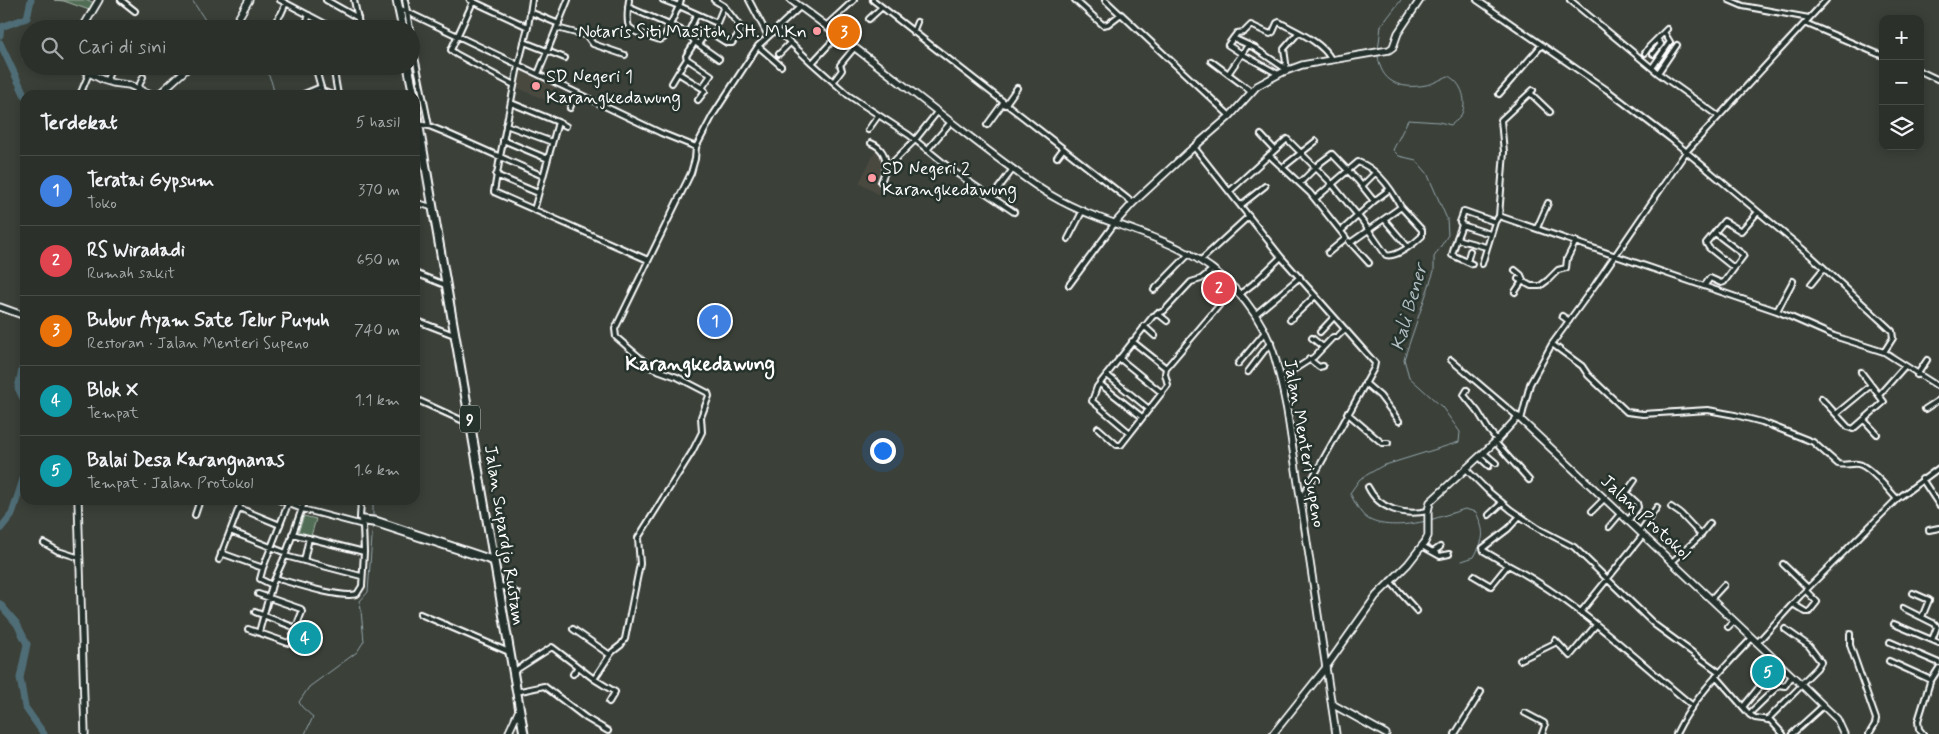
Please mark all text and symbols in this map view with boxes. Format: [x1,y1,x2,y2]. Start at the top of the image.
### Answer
pin: 3 [828,13,860,51]
map controls [1879,15,1924,150]
button: + [1879,15,1924,60]
search box [20,20,420,75]
place label: Notaris Siti Masitoh, SH. M.Kn [578,20,807,44]
marker: Notaris Siti Masitoh, SH. M.Kn [811,25,823,37]
icon: search [38,34,66,62]
text: Cari di sini [78,35,166,60]
button: − [1879,60,1924,105]
place label: SD Negeri 1 Karangkedawung [546,65,681,111]
marker: SD Negeri 1 Karangkedawung [530,80,542,92]
button: layers [1879,105,1924,150]
text: Terdekat [40,109,118,137]
text: 5 hasil [356,112,400,133]
place label: SD Negeri 2 Karangkedawung [882,157,1017,203]
text: Teratai Gypsum [87,168,214,193]
marker: SD Negeri 2 Karangkedawung [866,172,878,184]
text: 1 [52,180,60,201]
text: 370 m [358,180,400,201]
text: Toko [87,193,117,214]
text: RS Wiradadi [87,238,185,263]
text: 2 [52,250,60,271]
text: 650 m [357,250,400,271]
water label: Kali Bener [1385,258,1435,354]
text: Rumah sakit [87,263,175,284]
pin: 2 [1203,269,1235,307]
pin: 1 [699,302,731,340]
text: Bubur Ayam Sate Telur Puyuh [87,308,330,333]
text: 3 [52,320,60,341]
text: 740 m [354,320,400,341]
text: Restoran · Jalan Menteri Supeno [87,333,309,354]
district label: Karangkedawung [625,351,775,380]
street label: Jalan Menteri Supeno [1277,357,1331,529]
text: Blok X [87,378,138,403]
text: 4 [51,390,61,411]
text: 1.1 km [355,390,400,411]
text: Tempat [87,403,139,424]
road number: 9 [460,406,480,432]
your location [870,438,896,464]
street label: Jalan Supardjo Rustam [478,443,530,627]
text: Balai Desa Karangnanas [87,448,285,473]
text: 5 [51,460,61,481]
text: 1.6 km [354,460,400,481]
street label: Jalan Protokol [1595,470,1696,566]
text: Tempat · Jalan Protokol [87,473,254,494]
pin: 4 [289,619,321,657]
pin: 5 [1752,653,1784,691]

